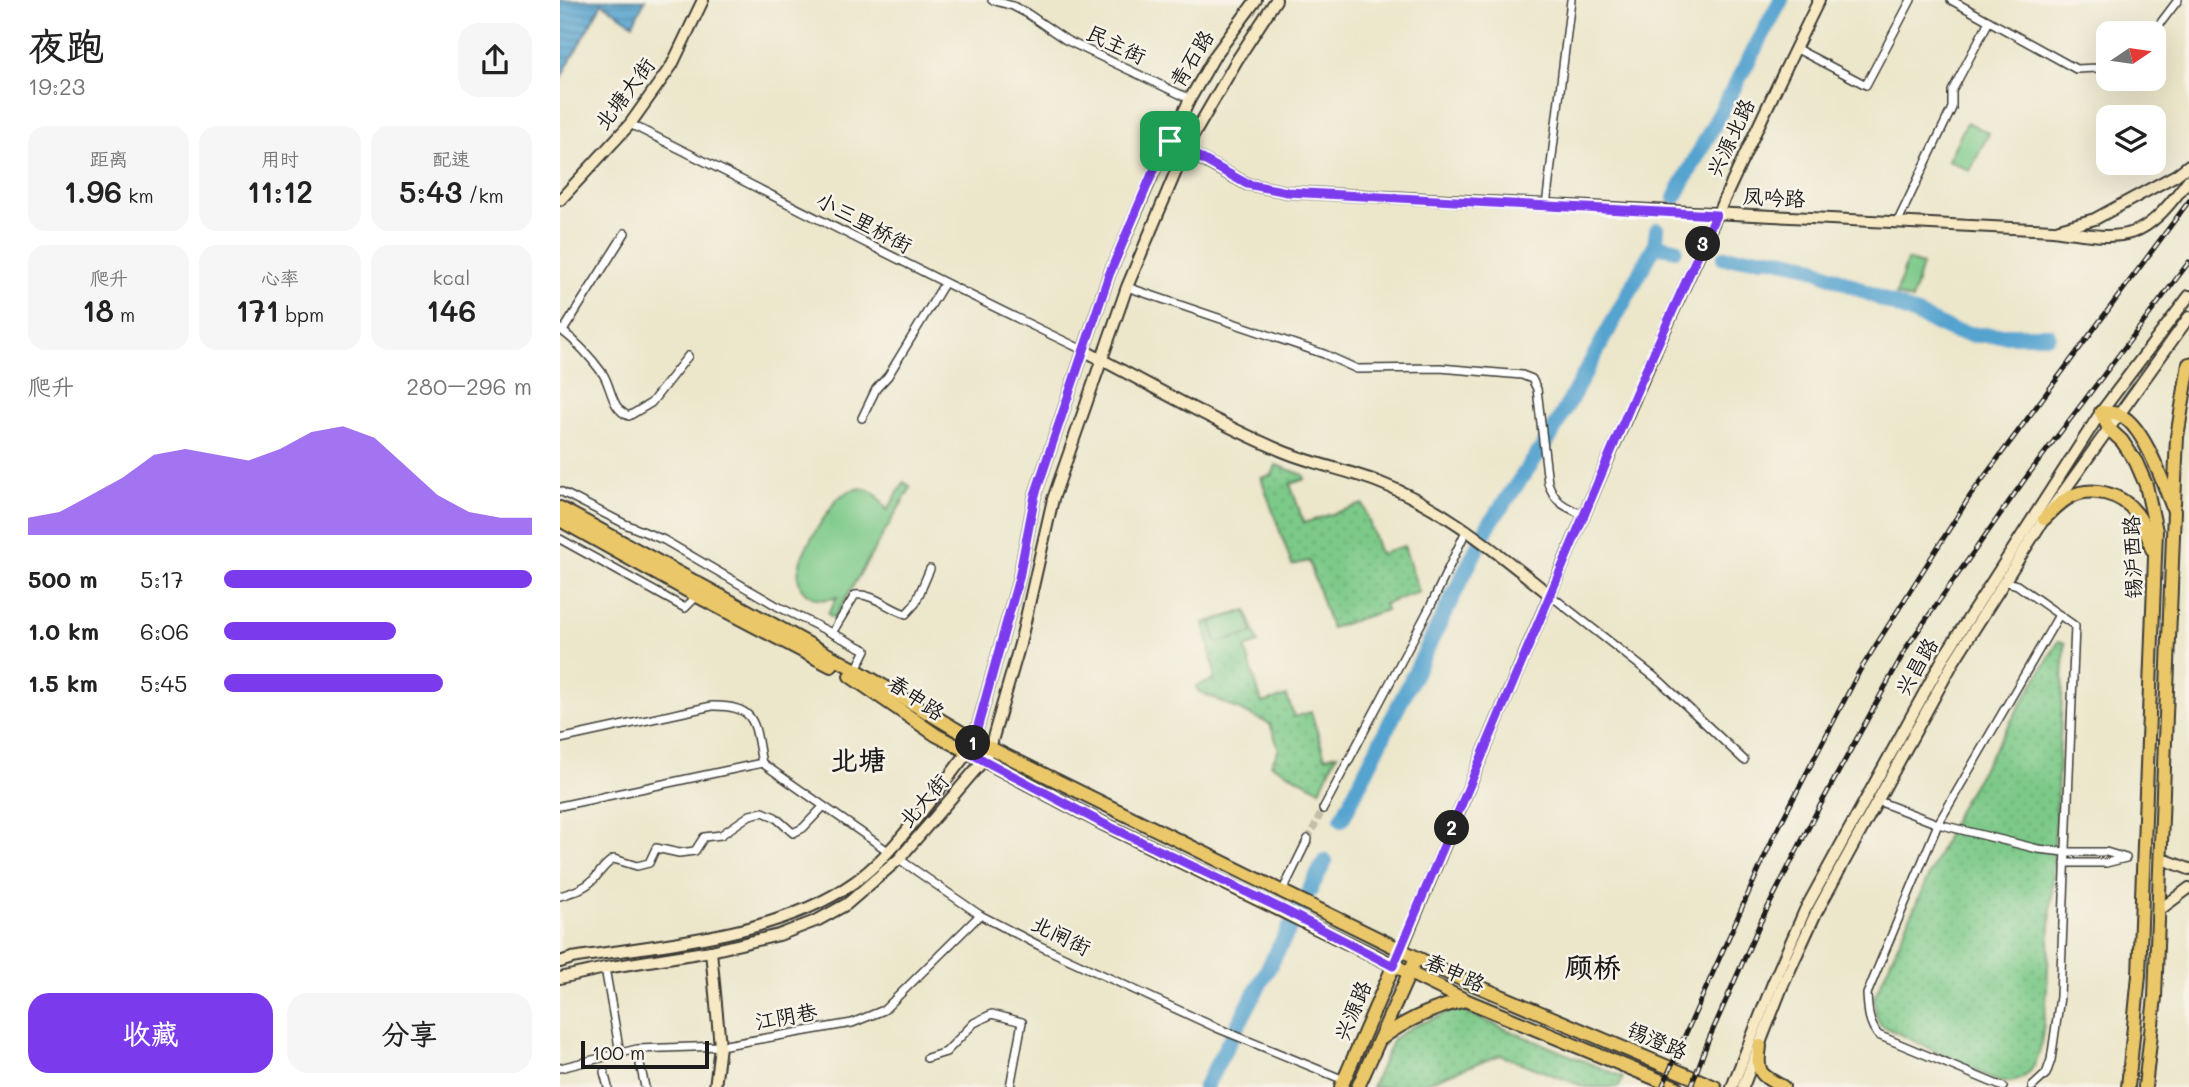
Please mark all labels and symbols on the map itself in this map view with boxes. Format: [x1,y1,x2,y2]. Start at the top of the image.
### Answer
street label: 民主街 [1082,18,1151,69]
north arrow [2096,21,2166,91]
street label: 青石路 [1163,24,1219,92]
street label: 北塘大街 [588,51,660,135]
street label: 兴源北路 [1700,94,1760,181]
pin [1140,111,1200,171]
street label: 凤吟路 [1742,181,1806,212]
street label: 小三里桥街 [812,185,917,258]
pin: 3 [1686,226,1720,262]
street label: 锡沪西路 [2117,515,2146,599]
street label: 兴昌路 [1888,632,1943,700]
street label: 春申路 [883,668,951,726]
pin: 1 [956,726,990,760]
district label: 北塘 [830,741,886,777]
street label: 北大街 [892,767,954,833]
pin: 2 [1434,810,1470,846]
street label: 北闸街 [1027,909,1096,961]
street label: 春申路 [1421,946,1490,997]
district label: 顾桥 [1565,948,1621,984]
street label: 兴源路 [1327,976,1376,1045]
street label: 江阴巷 [752,997,819,1034]
street label: 锡澄路 [1623,1015,1692,1064]
scale bar [581,1038,709,1070]

